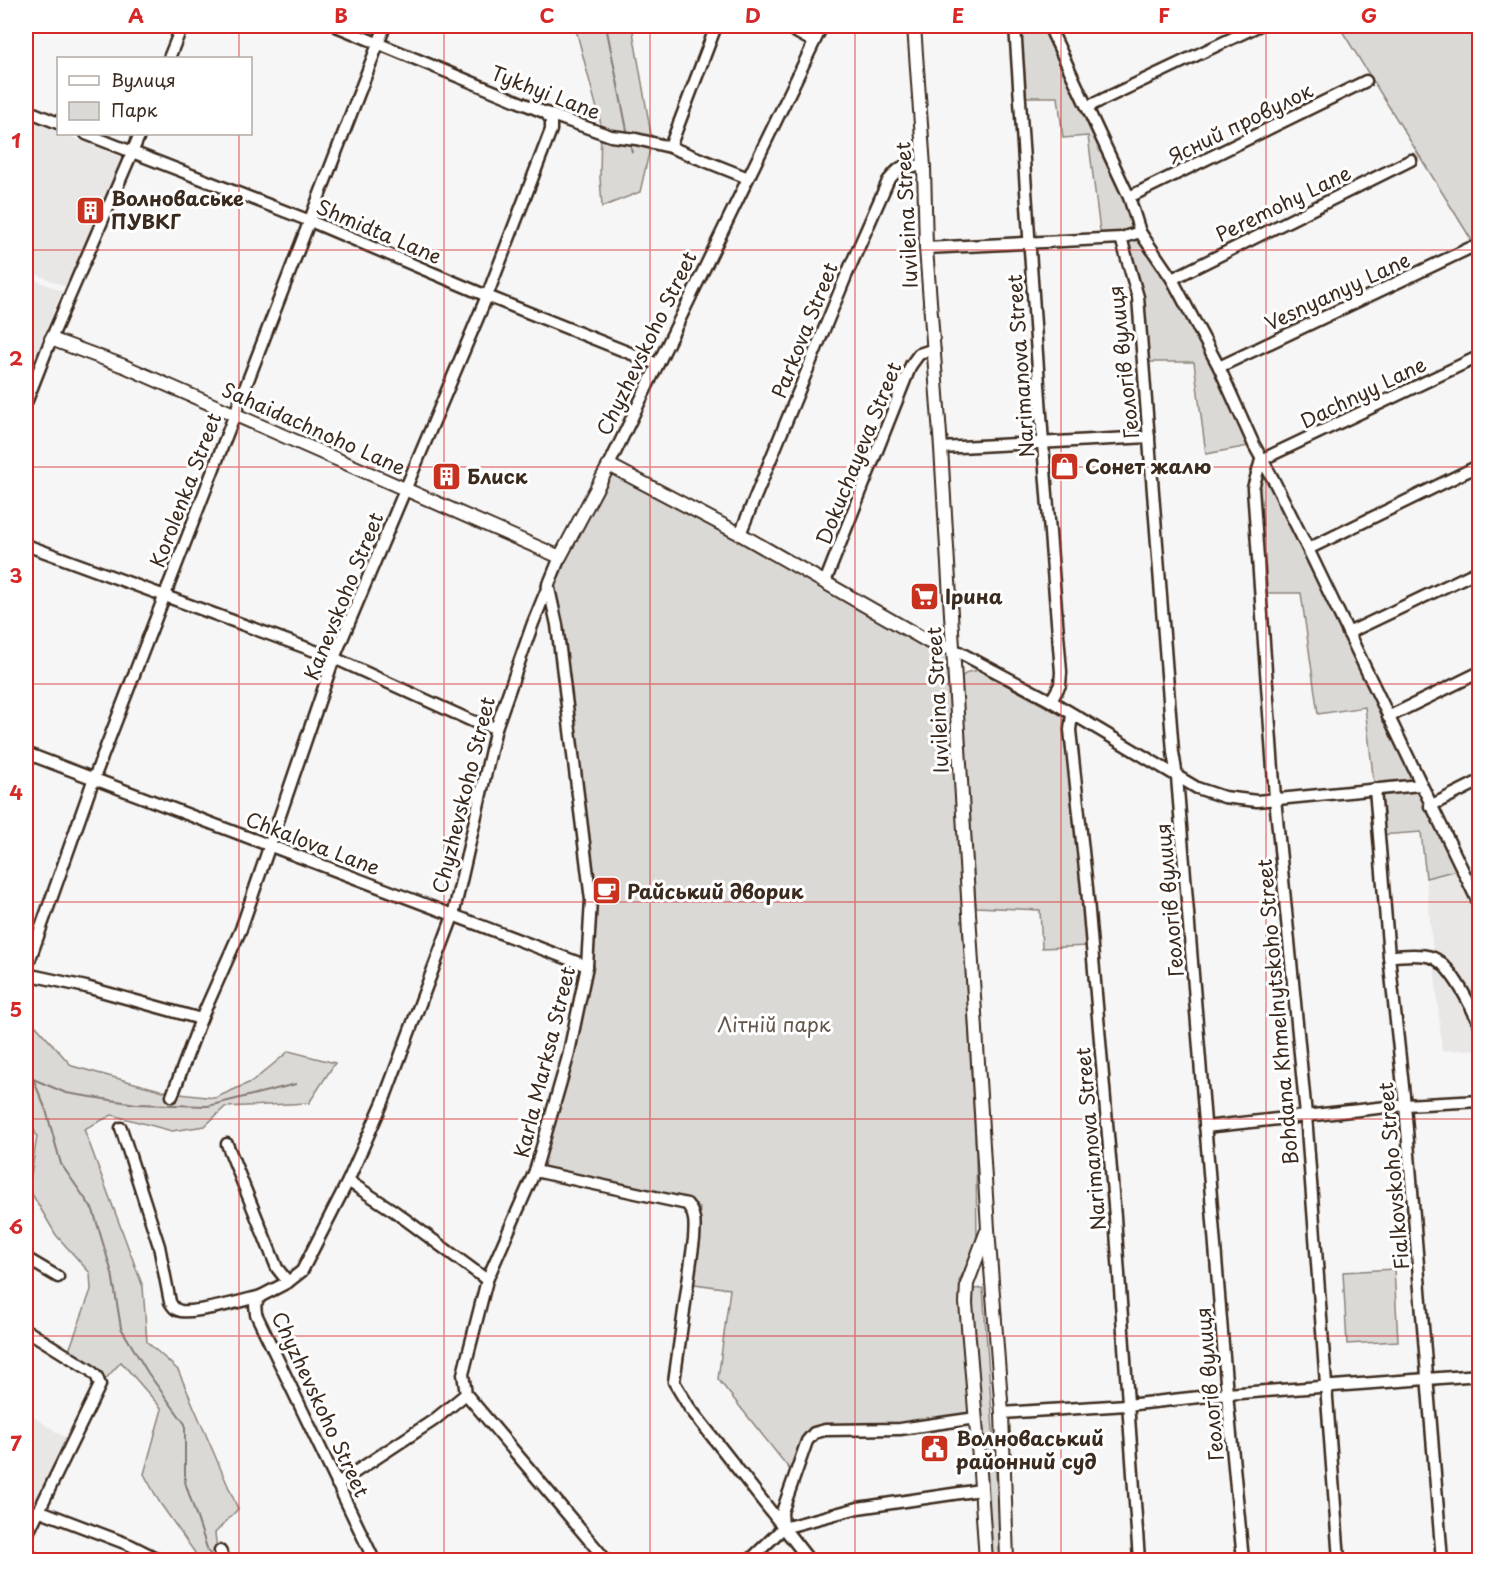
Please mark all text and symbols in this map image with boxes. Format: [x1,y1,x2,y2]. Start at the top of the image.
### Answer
text: A [128,0,144,30]
text: B [334,0,348,30]
text: C [539,0,555,30]
text: D [745,0,761,30]
text: E [952,0,964,30]
text: F [1158,0,1170,30]
text: G [1361,0,1377,30]
legend [57,57,252,135]
street label: Tykhyi Lane [487,57,605,127]
text: Вулиця [111,66,176,93]
street label: Ясний провулок [1163,75,1318,171]
text: Парк [111,96,158,123]
text: 1 [11,125,21,155]
street label: Iuvileina Street [887,141,925,289]
street label: Peremohy Lane [1210,157,1356,249]
place label: Волноваське ПУВКГ [111,183,244,236]
street label: Shmidta Lane [312,191,446,271]
building icon: Волноваське ПУВКГ [74,194,106,226]
street label: Vesnyanyy Lane [1260,244,1414,338]
street label: Chyzhevskoho Street [588,246,704,440]
street label: Parkova Street [763,258,845,402]
street label: Narimanova Street [999,273,1041,459]
street label: Геологів вулиця [1100,284,1146,440]
text: 2 [9,343,23,373]
street label: Dachnyy Lane [1295,349,1431,435]
street label: Dokuchayeva Street [808,357,908,549]
street label: Sahaidachnoho Lane [217,374,411,482]
street label: Korolenka Street [142,408,228,572]
shop icon: Сонет жалю [1048,450,1080,482]
place label: Сонет жалю [1085,451,1211,481]
building icon: Блиск [430,460,462,492]
place label: Блиск [467,461,528,491]
street label: Kanevskoho Street [296,507,390,685]
text: 3 [9,560,23,590]
supermarket icon: Ірина [908,580,940,612]
place label: Ірина [945,581,1003,611]
street label: Iuvileina Street [918,626,956,774]
street label: Chyzhevskoho Street [424,693,502,897]
text: 4 [9,777,23,807]
street label: Chkalova Lane [241,804,385,882]
street label: Геологів вулиця [1147,822,1191,978]
street label: Bohdana Khmelnytskoho Street [1249,858,1305,1166]
cafe icon: Райський дворик [590,875,622,907]
place label: Райський дворик [627,876,804,906]
street label: Karla Marksa Street [506,963,582,1161]
text: 5 [10,994,22,1024]
park label: Літній парк [717,1009,831,1039]
street label: Narimanova Street [1067,1046,1113,1232]
street label: Fialkovskoho Street [1370,1081,1416,1271]
text: 6 [9,1211,23,1241]
street label: Chyzhevskoho Street [265,1306,377,1502]
street label: Геологів вулиця [1187,1306,1231,1462]
place label: Волноваський районний суд [956,1423,1104,1476]
text: 7 [10,1428,22,1458]
public building icon: Волноваський районний суд [919,1433,951,1465]

